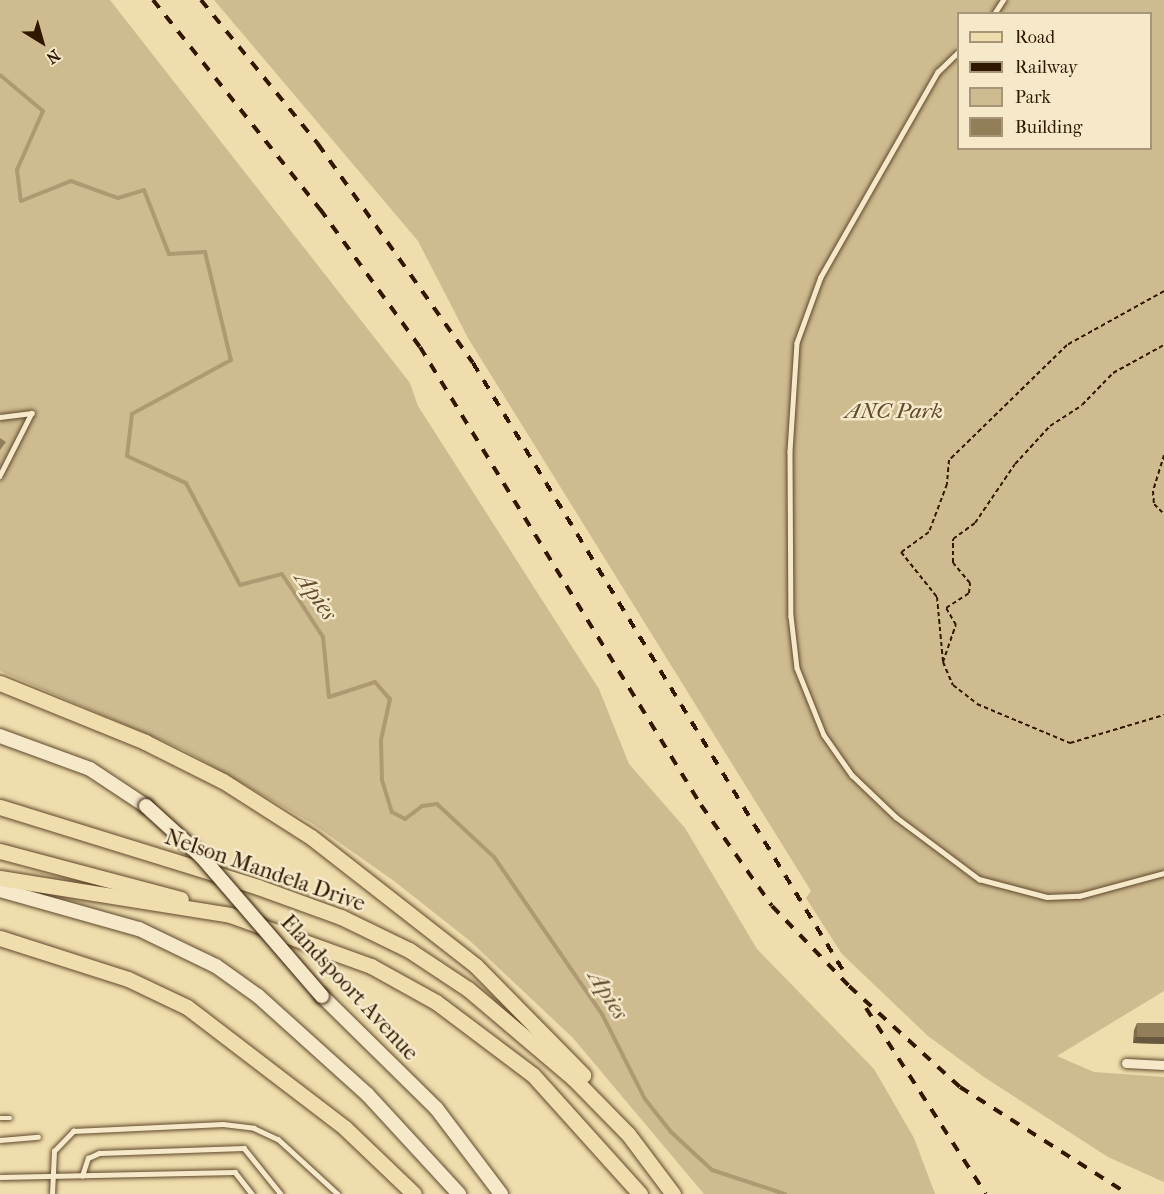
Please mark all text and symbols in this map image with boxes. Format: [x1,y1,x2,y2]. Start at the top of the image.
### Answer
north arrow [12,12,72,72]
legend [957,12,1152,150]
text: Road [1015,27,1055,48]
text: N [43,46,64,68]
text: Railway [1015,57,1078,78]
text: Park [1015,87,1051,108]
text: Building [1015,117,1082,138]
park label: ANC Park [845,399,943,425]
water label: Apies [289,566,343,626]
street label: Nelson Mandela Drive [161,824,369,918]
street label: Elandspoort Avenue [275,910,423,1066]
water label: Apies [582,965,634,1025]

